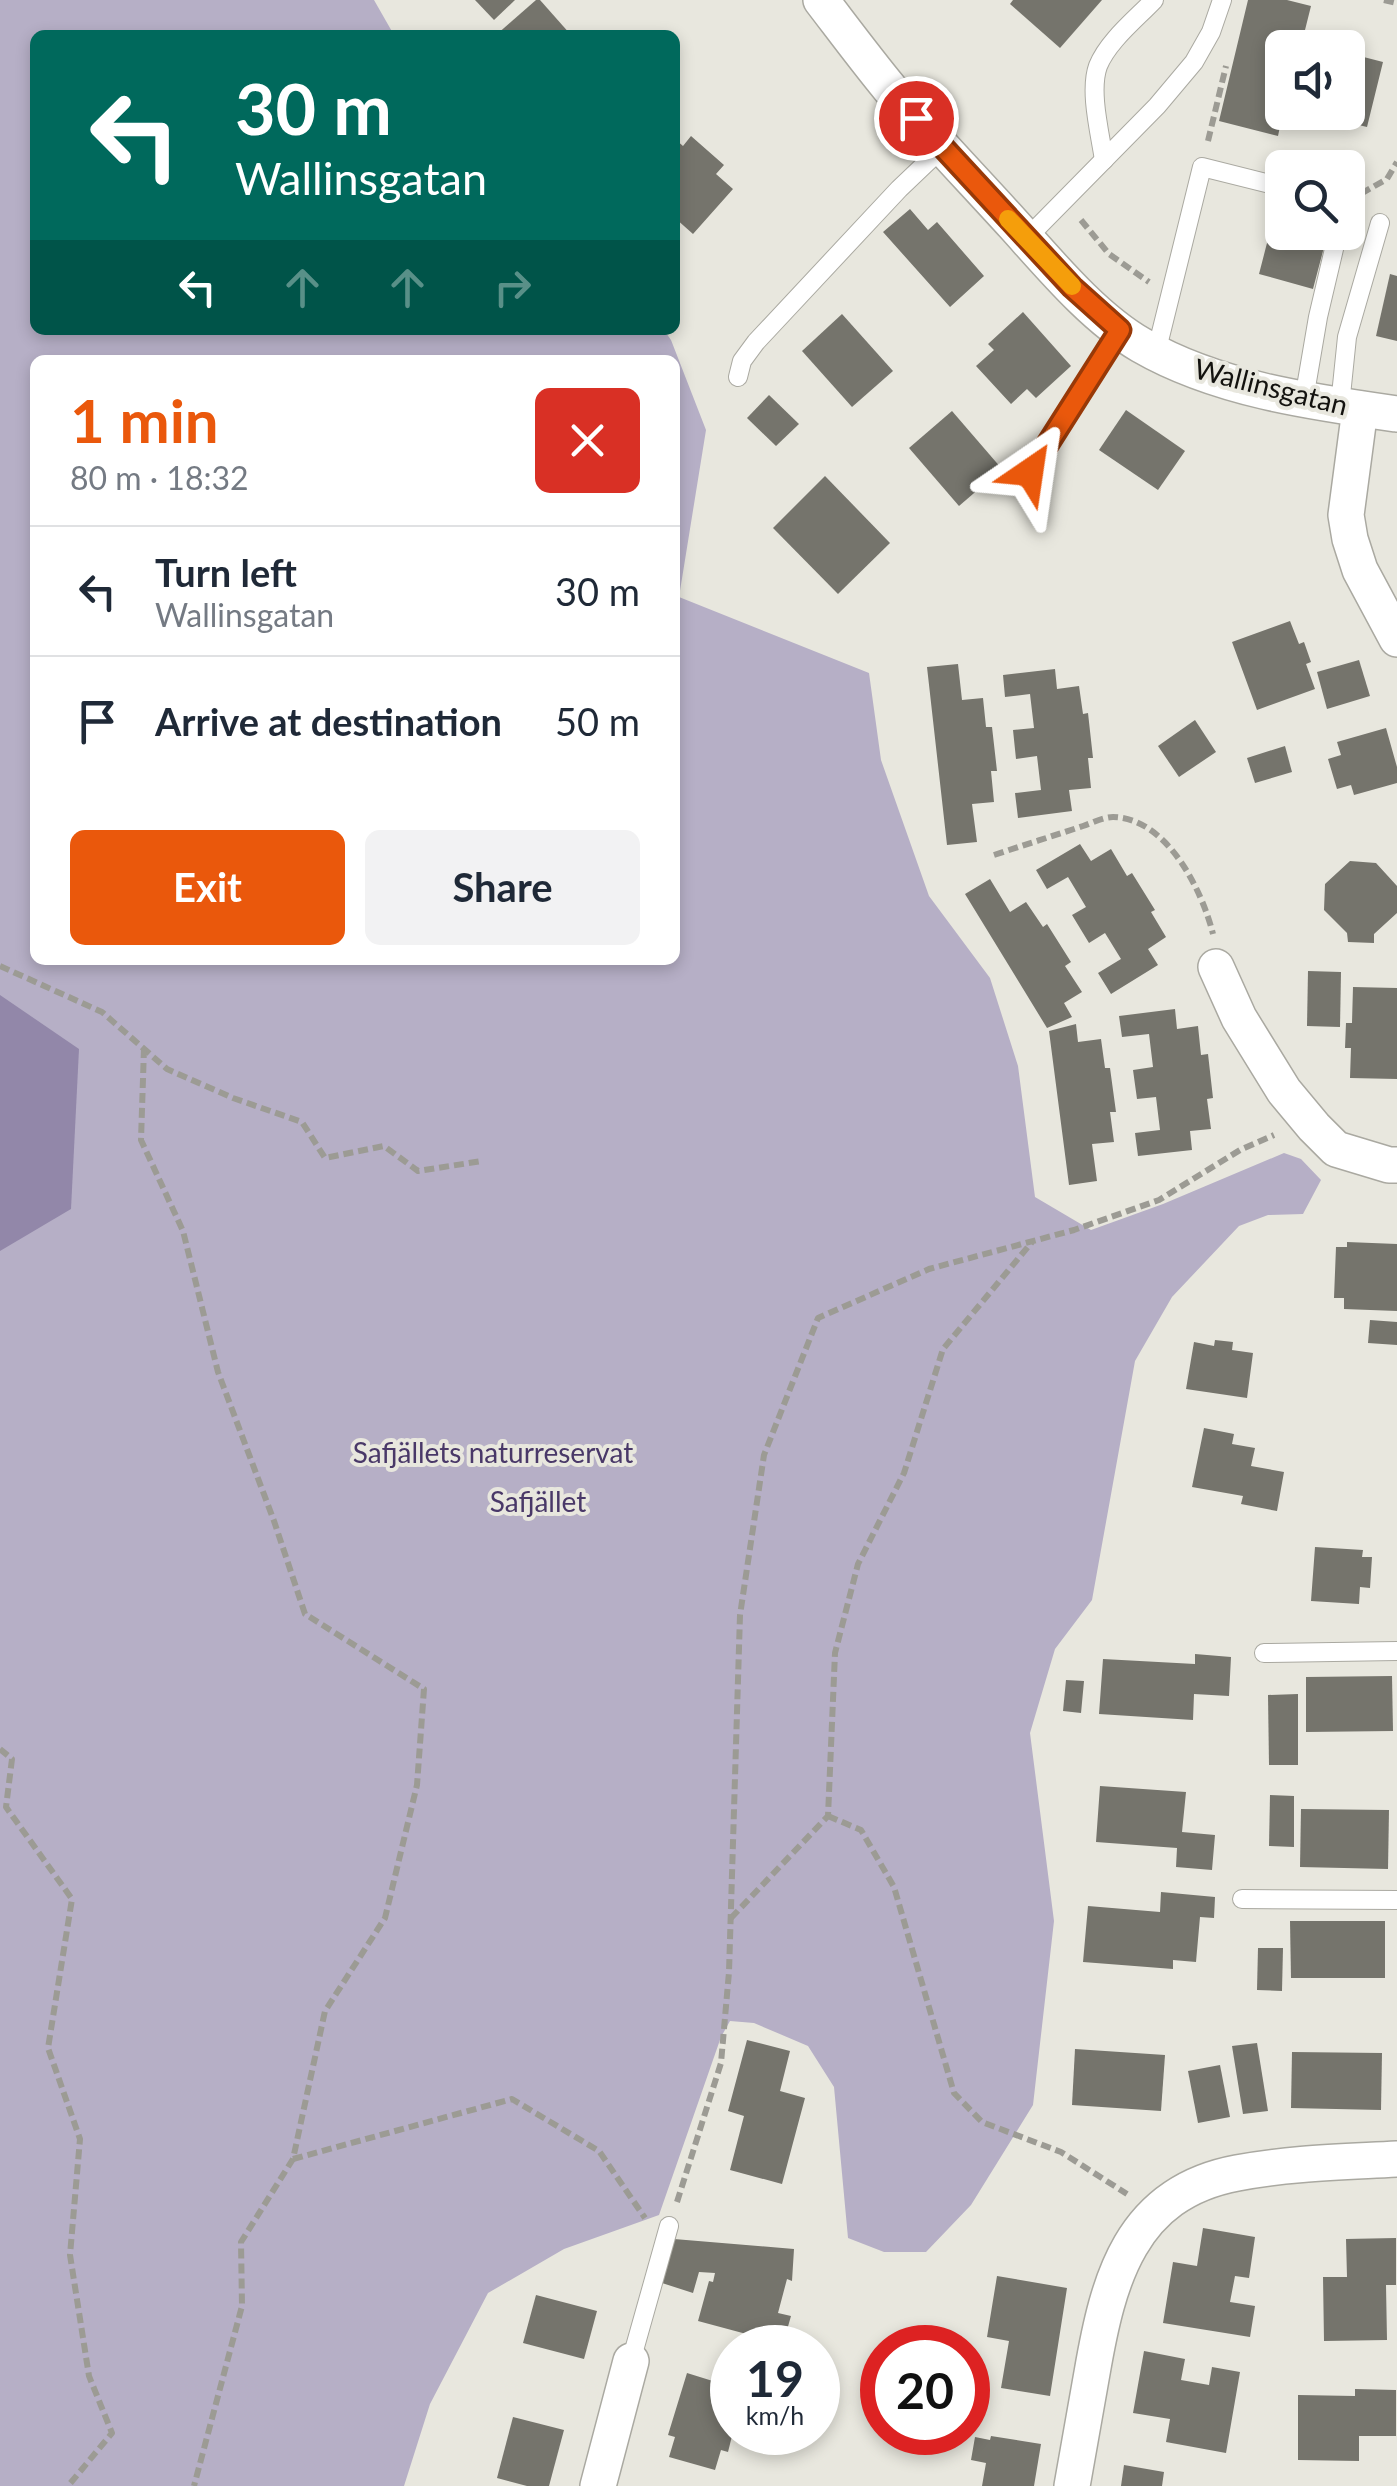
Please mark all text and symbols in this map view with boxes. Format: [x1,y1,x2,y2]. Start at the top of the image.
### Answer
map controls [1265,30,1365,250]
button: sound [1265,30,1365,130]
text: 30 m [235,66,392,150]
icon: left [70,70,200,200]
pin [874,76,959,161]
icon: arrive [889,91,944,146]
button: search [1265,150,1365,250]
text: Wallinsgatan [235,151,487,205]
icon: left [170,260,225,315]
icon: ahead [275,260,330,315]
icon: ahead [380,260,435,315]
icon: right [485,260,540,315]
street label: Wallinsgatan [1191,351,1351,421]
text: 1 min [70,384,219,456]
button: close [535,388,640,493]
position arrow [978,420,1082,524]
text: 80 m · 18:32 [70,458,249,497]
text: Turn left [155,549,297,595]
icon: left [70,564,125,619]
text: 30 m [555,568,640,614]
text: Wallinsgatan [155,595,334,634]
icon: arrive [70,694,125,749]
text: Arrive at destination [155,698,502,744]
text: 50 m [555,698,640,744]
button: Exit [70,830,345,945]
button: Share [365,830,640,945]
park label: Safjällets naturreservat [353,1435,633,1469]
park label: Safjället [490,1484,586,1518]
speed limit sign: 20 [860,2325,990,2455]
text: 19 [746,2348,804,2408]
text: km/h [746,2400,804,2430]

